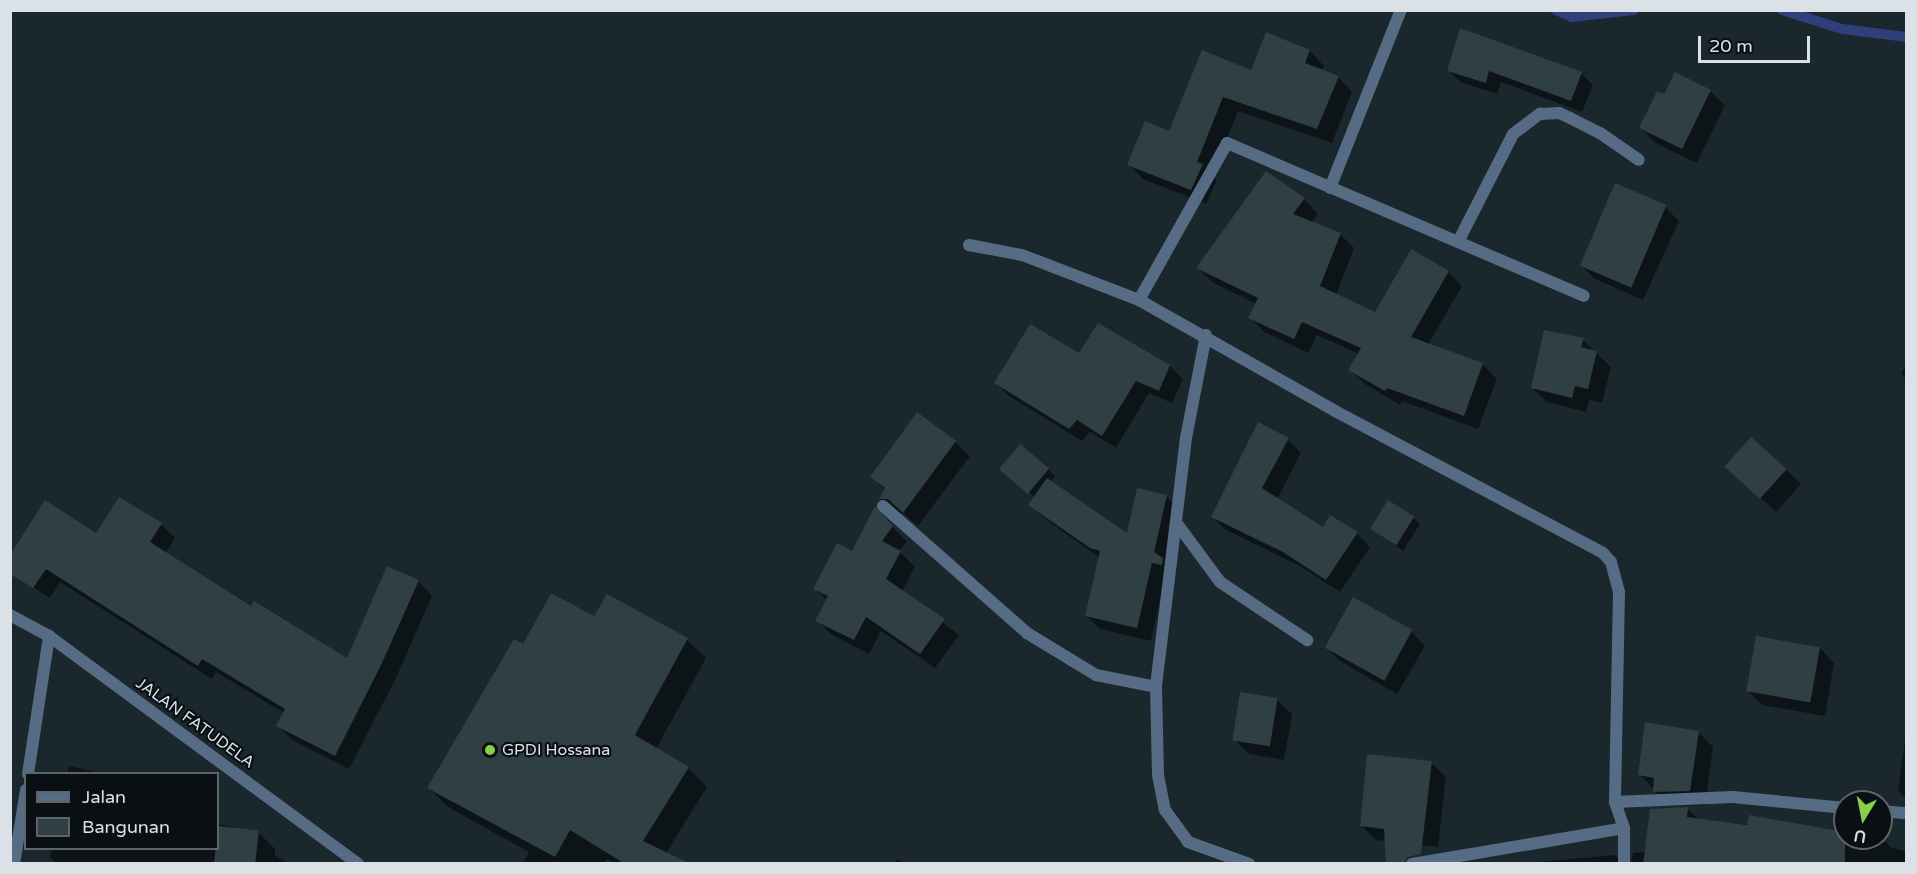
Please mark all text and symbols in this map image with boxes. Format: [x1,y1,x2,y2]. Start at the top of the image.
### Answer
scale bar [1701,24,1814,62]
text: 20 m [1709,35,1753,57]
street label: JALAN FATUDELA [132,674,258,772]
place label: GPDI Hossana [502,740,610,760]
marker: GPDI Hossana [483,743,497,757]
legend [24,772,219,850]
text: Jalan [82,786,126,808]
north arrow [1833,790,1893,850]
text: Bangunan [82,816,170,838]
text: U [1853,825,1868,847]

